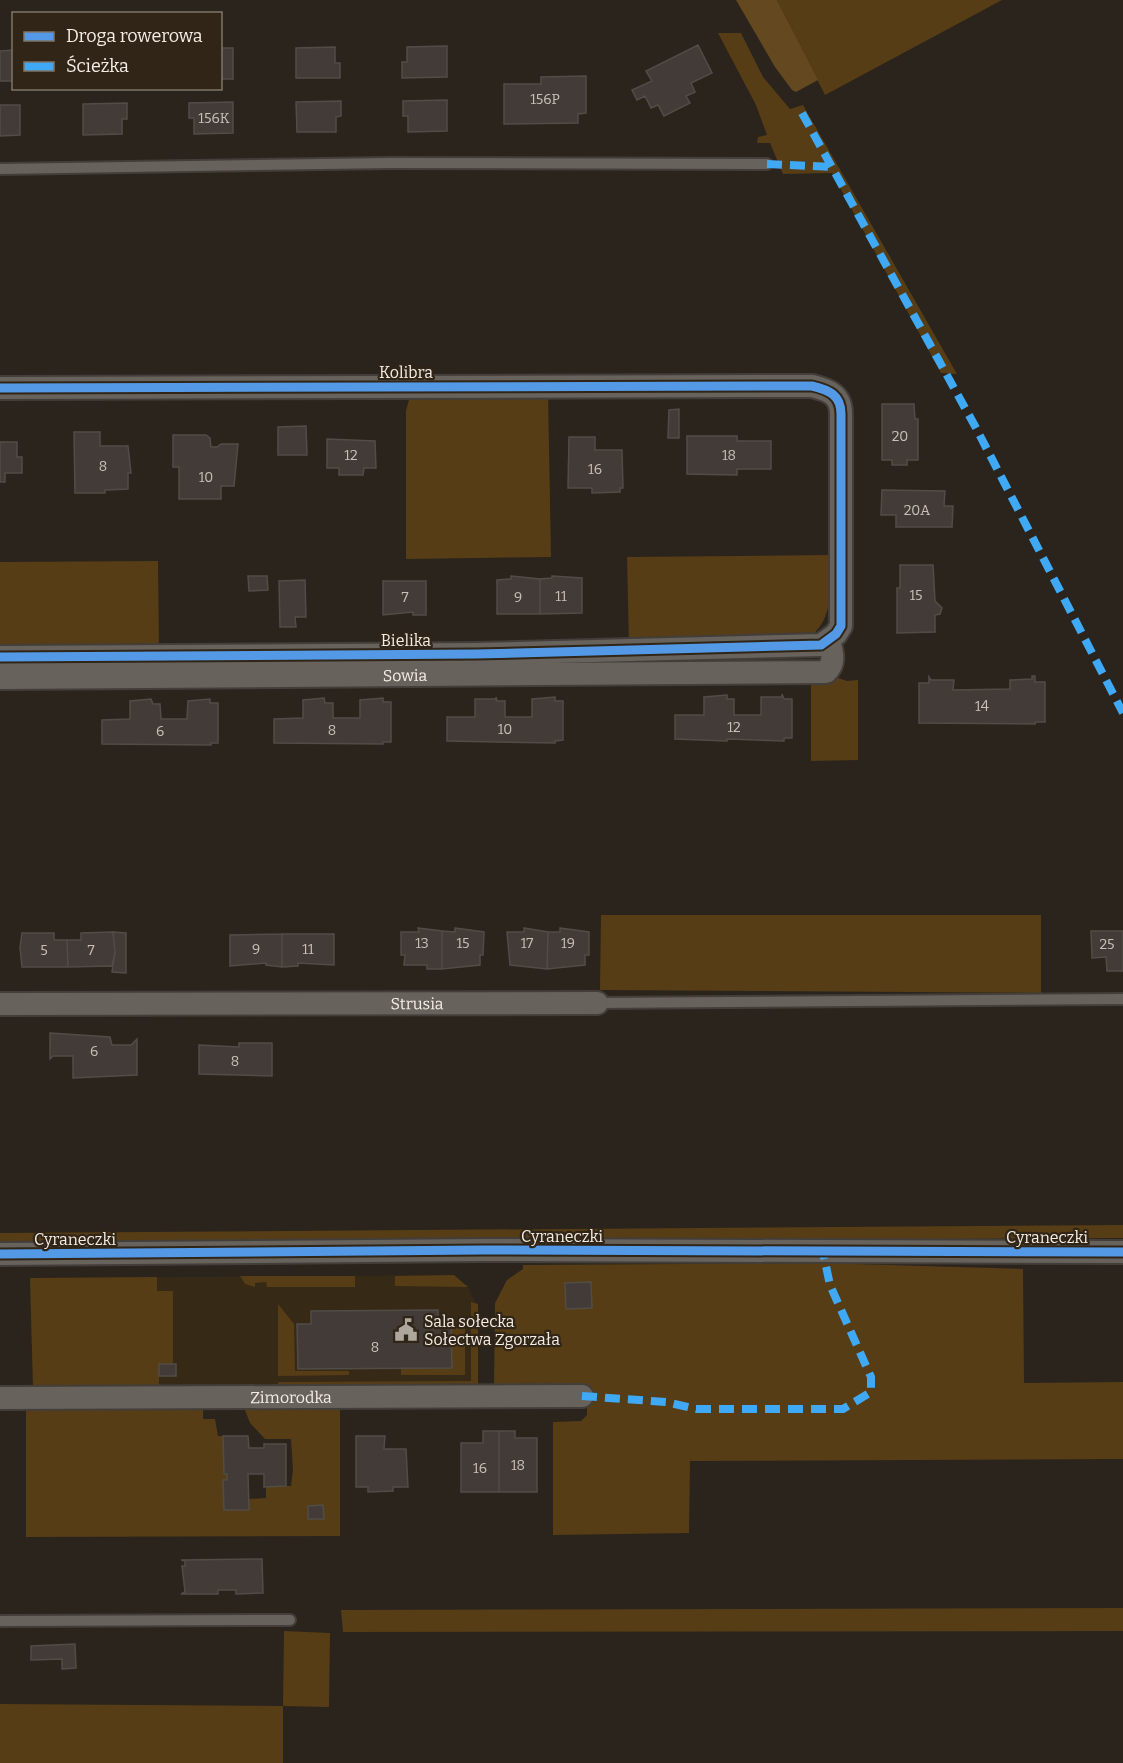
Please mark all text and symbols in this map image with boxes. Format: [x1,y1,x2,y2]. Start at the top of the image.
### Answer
legend [12,12,222,90]
text: Droga rowerowa [66,25,203,47]
text: Ścieżka [66,55,129,77]
house number: 156P [530,91,560,108]
house number: 156K [198,110,230,127]
street label: Kolibra [379,363,433,382]
house number: 20 [892,428,908,445]
house number: 12 [344,447,358,464]
house number: 18 [722,447,736,464]
house number: 8 [99,458,107,475]
house number: 16 [588,461,602,478]
house number: 10 [199,469,213,486]
house number: 20A [904,502,930,519]
house number: 15 [909,587,923,604]
house number: 11 [555,588,567,605]
house number: 7 [401,589,409,606]
house number: 9 [514,589,522,606]
street label: Bielika [381,631,431,650]
street label: Sowia [383,665,427,685]
house number: 14 [975,698,989,715]
house number: 12 [727,719,741,736]
house number: 10 [498,721,512,738]
house number: 8 [328,722,336,739]
house number: 6 [156,723,164,740]
house number: 13 [415,935,429,952]
house number: 15 [456,935,470,952]
house number: 17 [521,935,533,952]
house number: 19 [561,935,575,952]
house number: 25 [1099,936,1115,953]
house number: 9 [252,941,260,958]
house number: 11 [302,941,314,958]
house number: 5 [40,942,48,959]
house number: 7 [87,942,95,959]
street label: Strusia [390,994,444,1013]
house number: 6 [90,1043,98,1060]
house number: 8 [231,1053,239,1070]
street label: Cyraneczki [521,1227,603,1246]
street label: Cyraneczki [1006,1228,1088,1247]
street label: Cyraneczki [34,1230,116,1249]
place label: Sala sołecka Sołectwa Zgorzała [424,1312,560,1349]
public building icon: Sala sołecka Sołectwa Zgorzała [393,1317,419,1343]
house number: 8 [371,1339,379,1356]
street label: Zimorodka [250,1387,332,1407]
house number: 18 [511,1457,525,1474]
house number: 16 [473,1460,487,1477]

